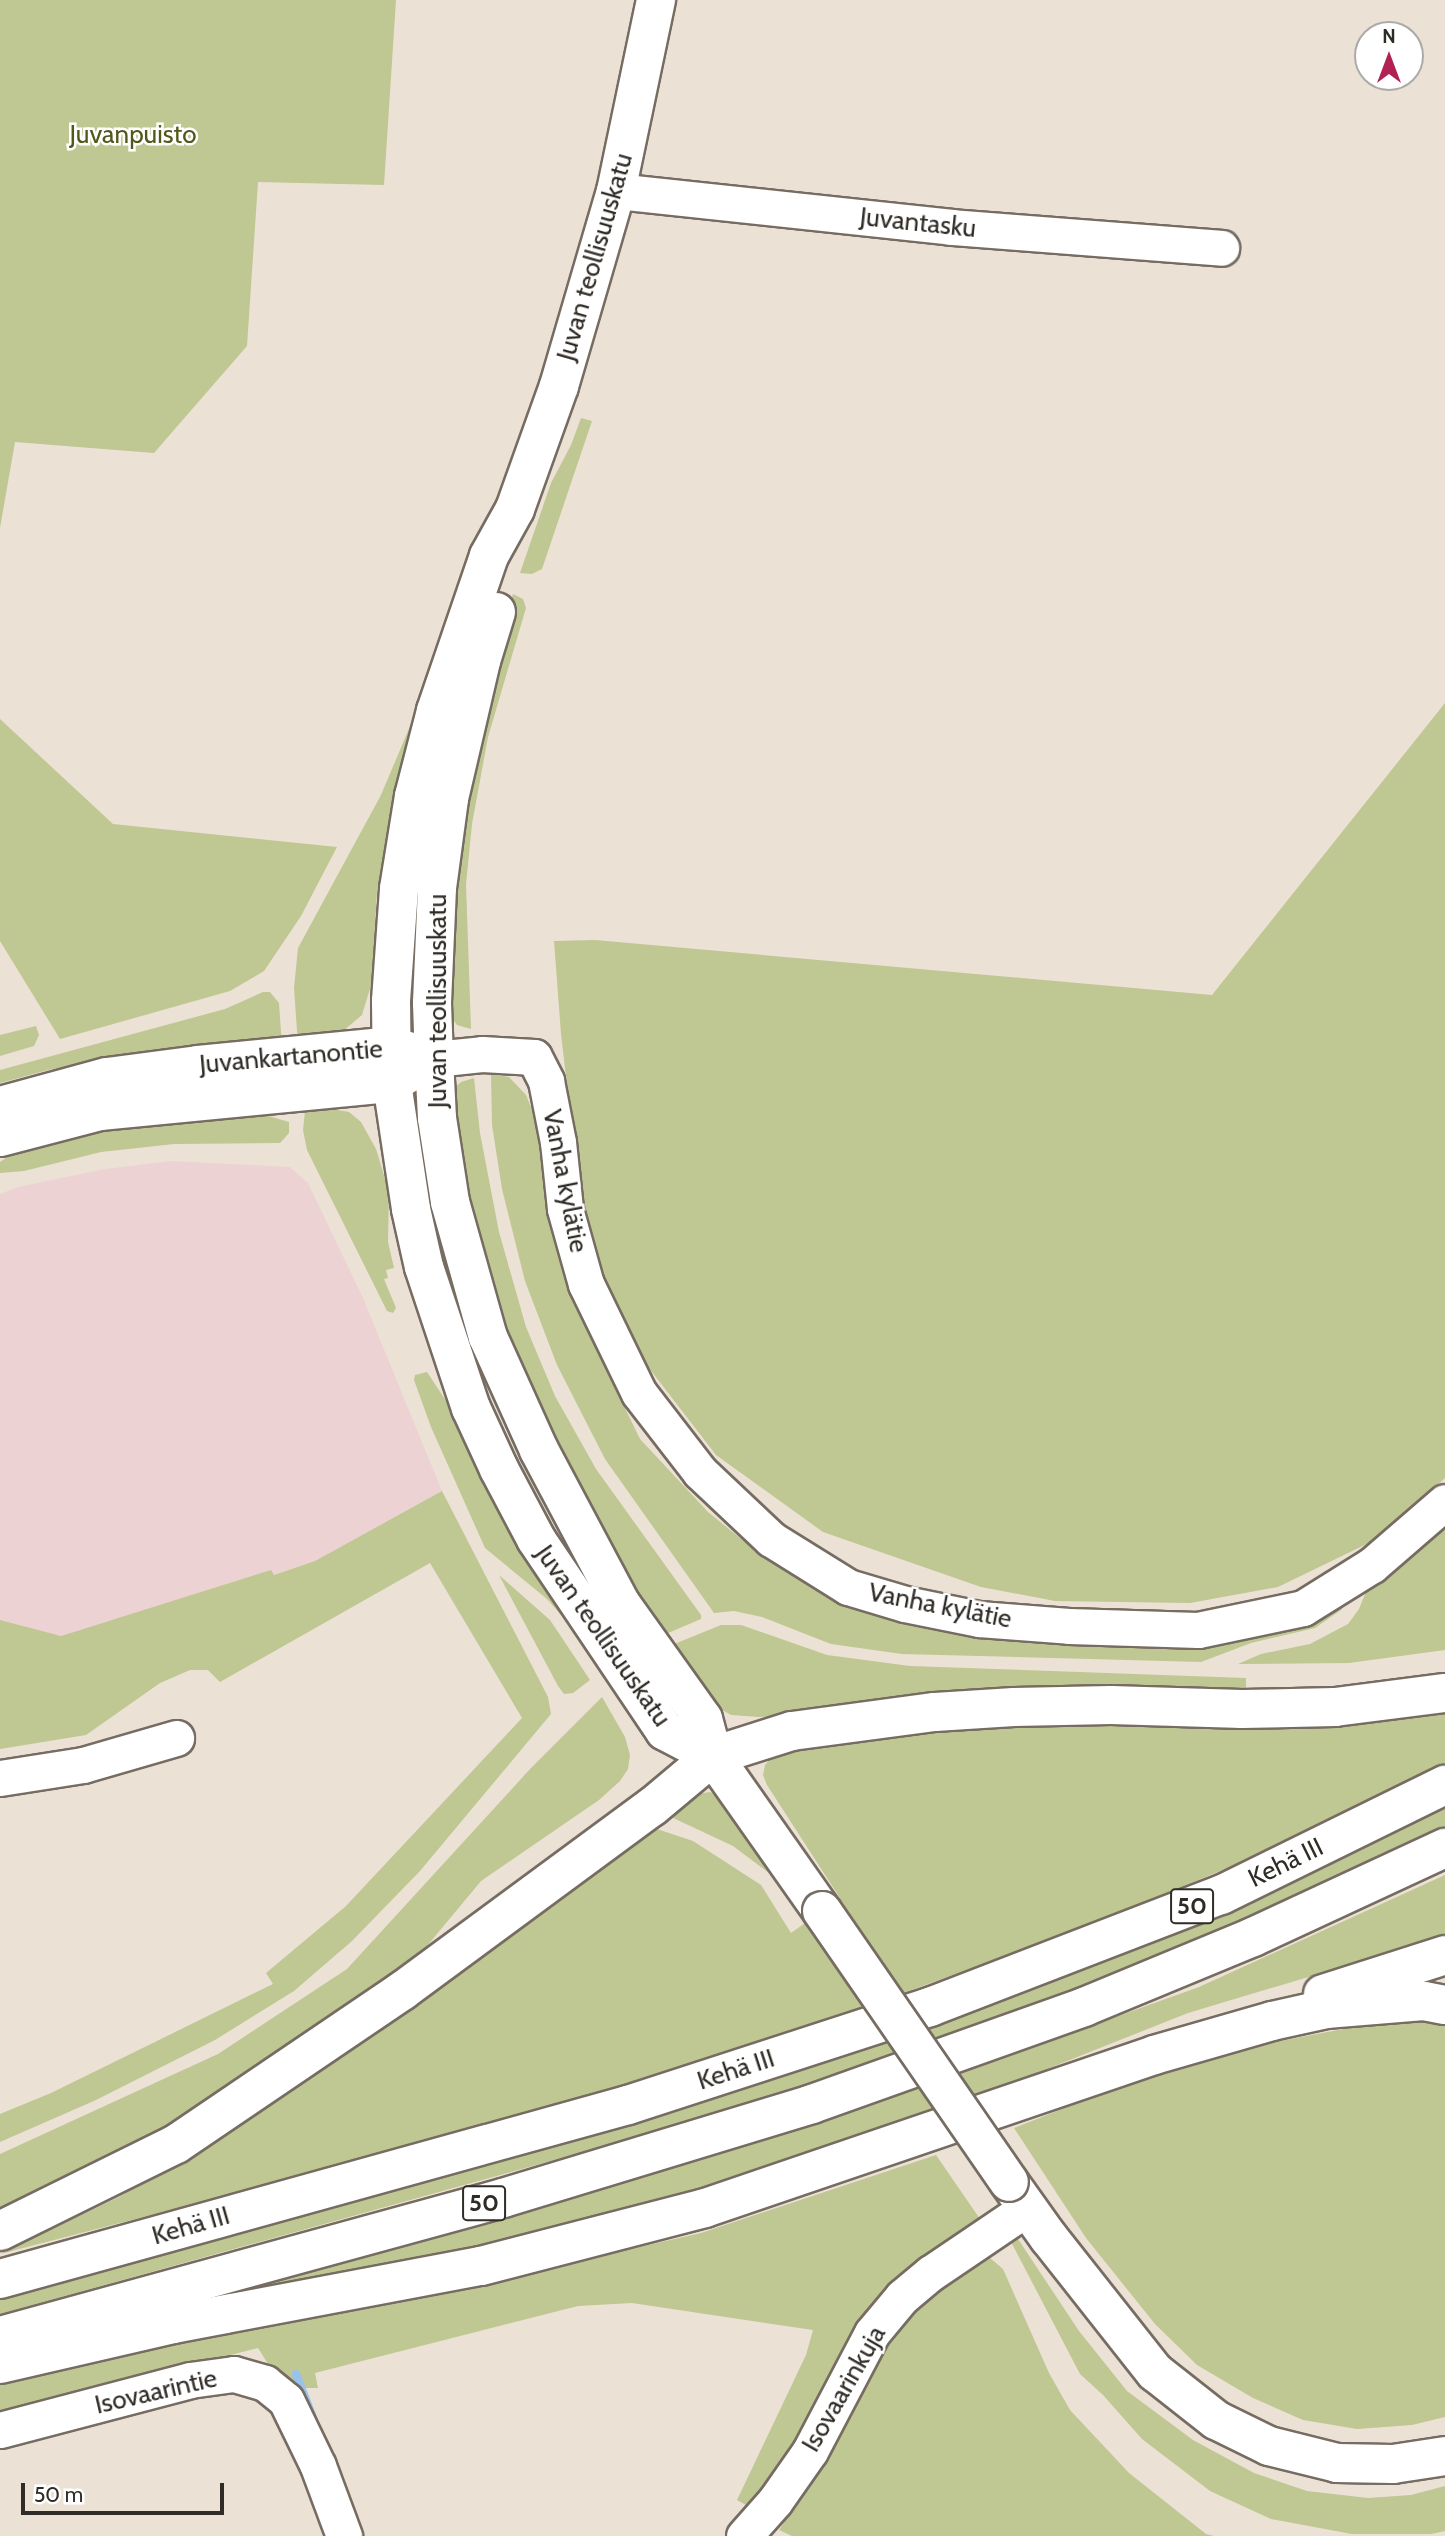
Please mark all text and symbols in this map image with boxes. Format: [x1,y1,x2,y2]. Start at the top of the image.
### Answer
north arrow [1354,21,1424,91]
text: N [1382,25,1396,48]
park label: Juvanpuisto [70,119,196,151]
street label: Juvan teollisuuskatu [550,150,640,364]
street label: Juvantasku [858,201,978,245]
street label: Juvan teollisuuskatu [422,894,454,1108]
street label: Juvankartanontie [198,1033,384,1081]
street label: Vanha kylätie [536,1107,594,1255]
street label: Juvan teollisuuskatu [529,1539,677,1733]
street label: Vanha kylätie [866,1577,1014,1635]
street label: Kehä III [1243,1832,1329,1894]
road number: 50 [1169,1885,1215,1926]
street label: Kehä III [693,2043,779,2097]
road number: 50 [461,2182,507,2224]
street label: Kehä III [149,2200,233,2252]
street label: Isovaarinkuja [795,2320,893,2458]
street label: Isovaarintie [92,2363,220,2421]
scale bar [24,2470,228,2514]
text: 50 m [34,2482,83,2507]

